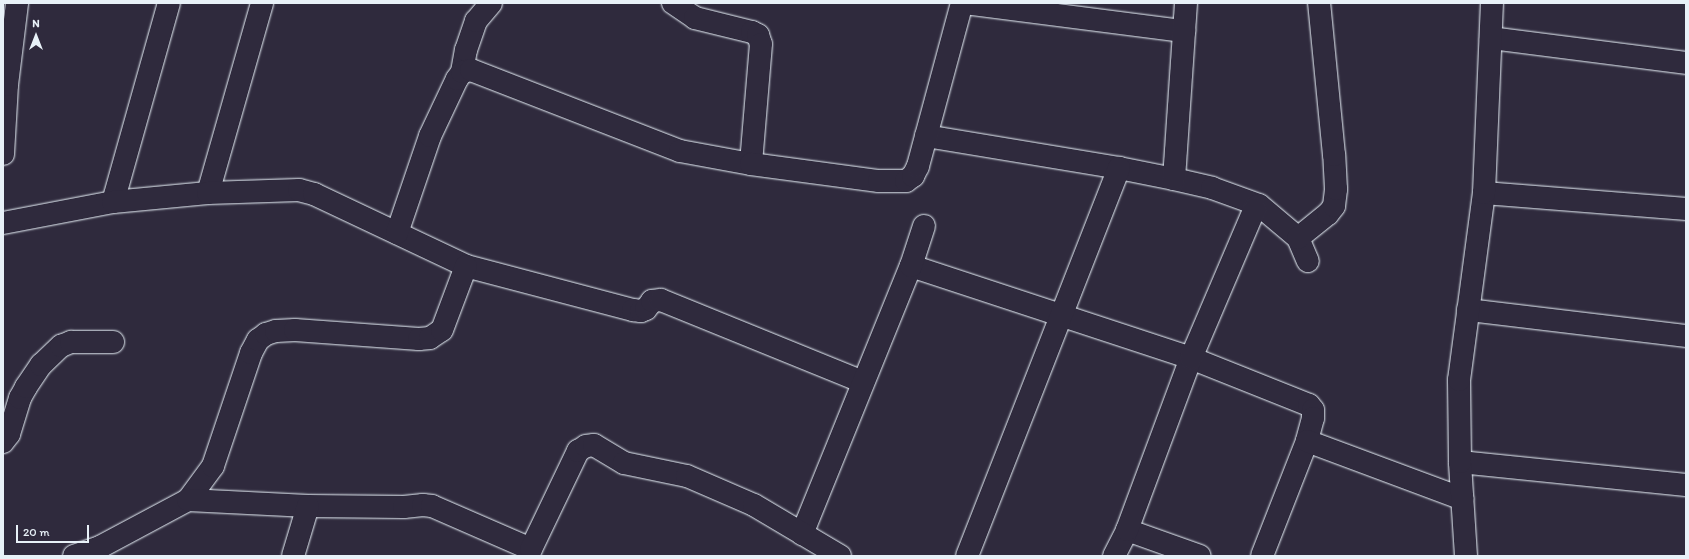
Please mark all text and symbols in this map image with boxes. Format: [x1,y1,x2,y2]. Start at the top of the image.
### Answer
north arrow [16,16,56,56]
text: N [32,17,40,30]
scale bar [18,517,91,543]
text: 20 m [23,525,50,539]

